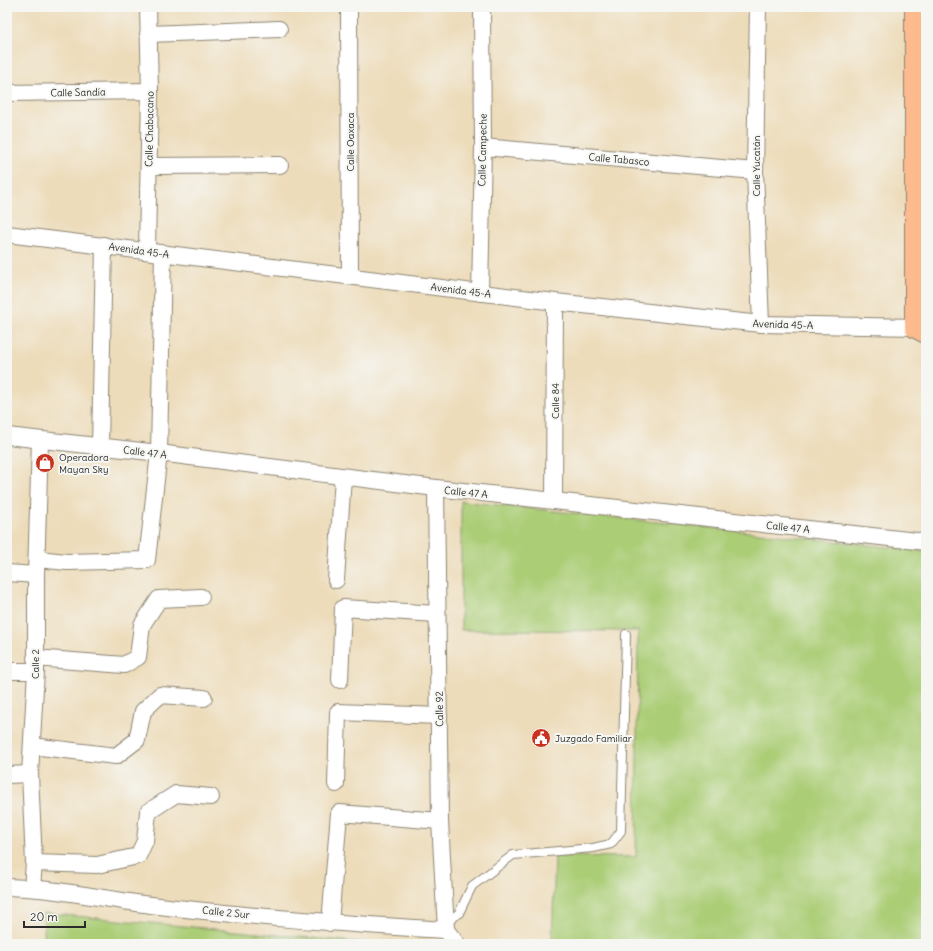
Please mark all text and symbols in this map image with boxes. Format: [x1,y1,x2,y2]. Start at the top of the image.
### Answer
street label: Calle Sandía [50,86,106,99]
street label: Calle Chabacano [142,91,157,167]
street label: Calle Oaxaca [344,112,357,172]
street label: Calle Campeche [475,114,490,187]
street label: Calle Yucatán [750,135,763,196]
street label: Calle Tabasco [588,150,650,169]
street label: Avenida 45-A [108,240,171,261]
street label: Avenida 45-A [430,280,492,301]
street label: Avenida 45-A [752,317,814,332]
street label: Calle 84 [549,383,562,419]
street label: Calle 47 A [122,443,168,462]
place label: Operadora Mayan Sky [59,451,109,476]
shop icon: Operadora Mayan Sky [34,452,56,474]
street label: Calle 47 A [443,484,489,501]
street label: Calle 47 A [765,519,811,536]
street label: Calle 2 [29,649,42,679]
street label: Calle 92 [433,691,446,727]
public building icon: Juzgado Familiar [530,727,552,749]
place label: Juzgado Familiar [555,732,632,745]
scale bar [24,903,85,929]
street label: Calle 2 Sur [201,904,250,921]
text: 20 m [30,909,58,924]

